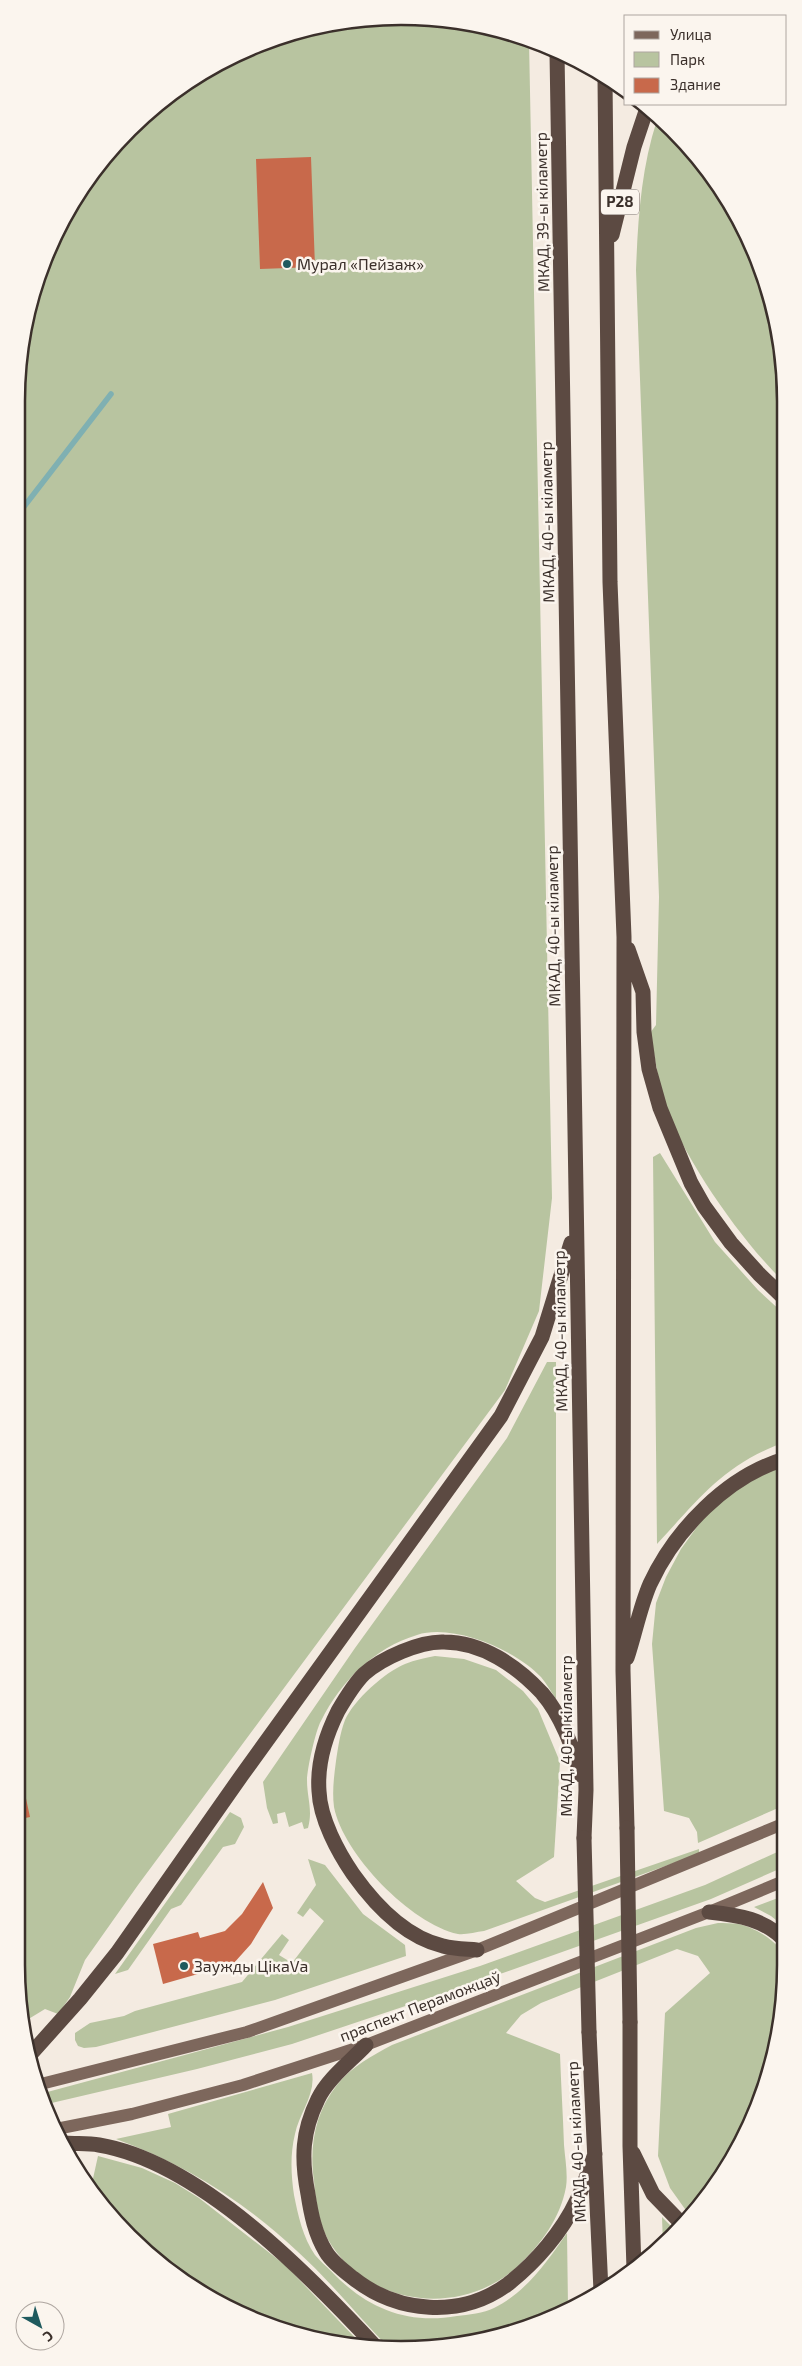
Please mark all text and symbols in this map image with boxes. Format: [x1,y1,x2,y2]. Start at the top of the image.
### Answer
legend [624,15,787,105]
text: Улица [670,25,712,43]
text: Парк [670,50,705,68]
text: Здание [670,75,721,93]
street label: МКАД, 39-ы кіламетр [531,132,552,292]
road number: Р28 [601,190,639,214]
place label: Мурал «Пейзаж» [297,254,424,274]
marker: Мурал «Пейзаж» [281,258,293,270]
street label: МКАД, 40-ы кіламетр [536,441,557,603]
street label: МКАД, 40-ы кіламетр [542,845,563,1007]
street label: МКАД, 40-ы кіламетр [549,1250,570,1412]
street label: МКАД, 40-ы кіламетр [556,1655,575,1817]
place label: Заужды ЦікаVа [194,1956,308,1976]
marker: Заужды ЦікаVа [178,1960,190,1972]
street label: праспект Пераможцаў [337,1966,504,2046]
street label: МКАД, 40-ы кіламетр [562,2061,589,2223]
north arrow [15,2301,65,2351]
text: С [40,2327,57,2346]

